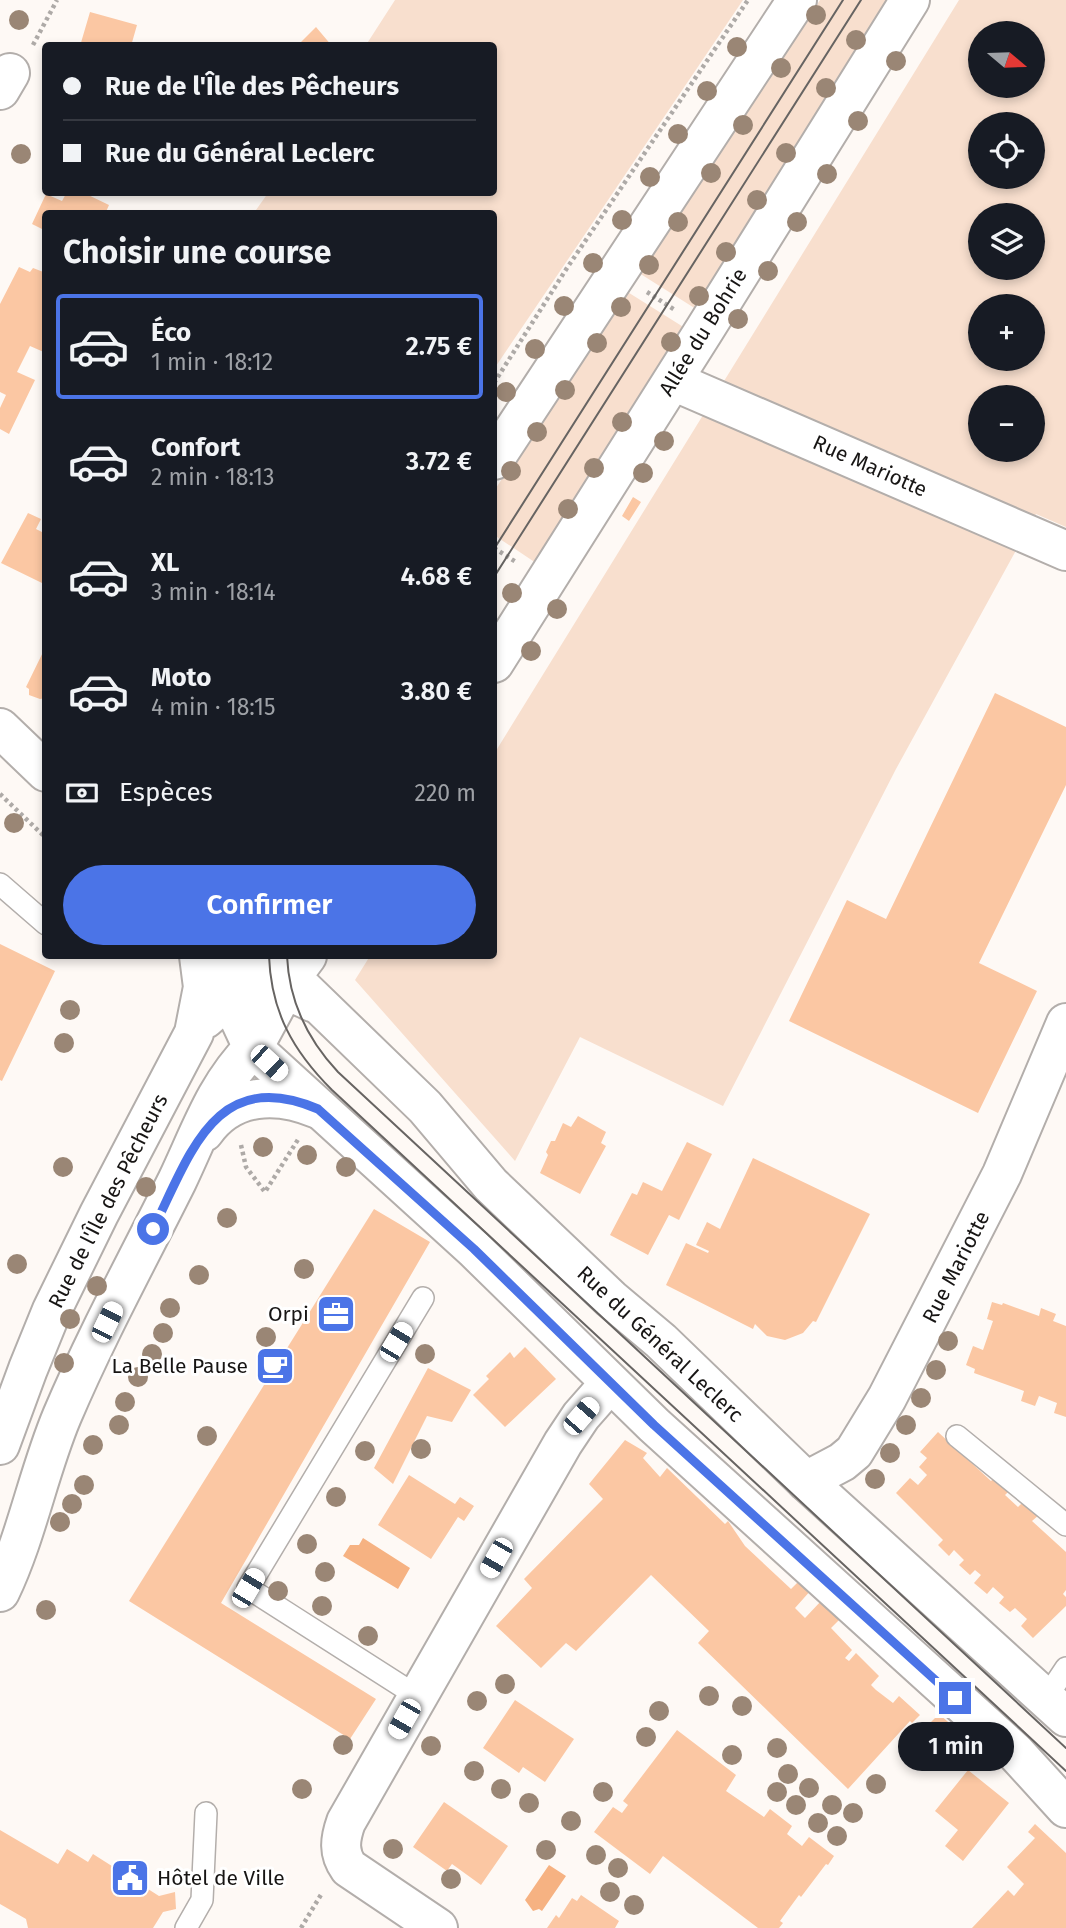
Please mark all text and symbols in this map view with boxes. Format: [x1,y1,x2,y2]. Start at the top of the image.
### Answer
north arrow [968,21,1045,98]
map controls [968,21,1045,462]
text: Rue de l'Île des Pêcheurs [105,71,399,102]
button: locate [968,112,1045,189]
text: Rue du Général Leclerc [105,138,374,169]
button: layers [968,203,1045,280]
text: Choisir une course [63,233,331,271]
street label: Allée du Bohrie [653,263,753,401]
button: + [968,294,1045,371]
icon: car [67,315,130,378]
text: Éco [151,317,191,348]
text: 2.75 € [405,331,472,362]
text: 1 min · 18:12 [151,348,273,376]
button: − [968,385,1045,462]
street label: Rue Mariotte [809,429,931,503]
icon: car [67,430,130,493]
text: Confort [151,432,240,463]
text: 3.72 € [406,446,472,477]
text: 2 min · 18:13 [151,463,275,491]
icon: car [67,545,130,608]
text: XL [151,547,179,578]
text: 4.68 € [401,561,472,592]
text: 3 min · 18:14 [151,578,275,606]
icon: car [67,660,130,723]
text: Moto [151,662,211,693]
text: 3.80 € [401,676,472,707]
text: 4 min · 18:15 [151,693,275,721]
icon: cash [63,774,101,812]
text: Espèces [119,777,213,808]
text: 220 m [415,779,476,807]
button: Confirmer [63,865,476,945]
car [247,1041,292,1085]
street label: Rue de l'Île des Pêcheurs [43,1089,174,1313]
street label: Rue Mariotte [917,1207,995,1327]
route start [137,1213,169,1245]
street label: Rue du Général Leclerc [572,1260,748,1428]
office icon: Orpi [315,1293,357,1335]
car [89,1299,126,1345]
place label: Orpi [268,1301,309,1327]
car [377,1319,416,1365]
cafe icon: La Belle Pause [254,1345,296,1387]
place label: La Belle Pause [111,1353,248,1379]
car [560,1393,603,1439]
car [477,1535,516,1581]
car [229,1565,268,1611]
route end [939,1682,971,1714]
car [385,1696,424,1742]
callout: 1 min [897,1722,1013,1772]
text: 1 min [928,1732,984,1760]
public building icon: Hôtel de Ville [109,1857,151,1899]
place label: Hôtel de Ville [157,1865,285,1891]

